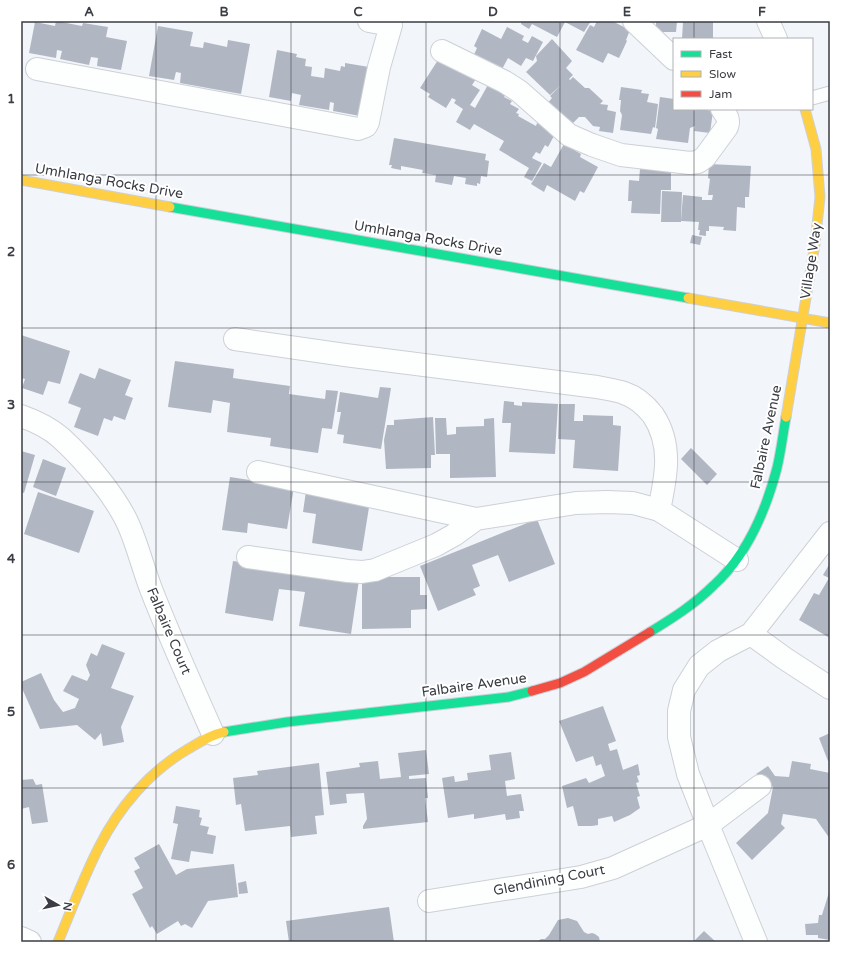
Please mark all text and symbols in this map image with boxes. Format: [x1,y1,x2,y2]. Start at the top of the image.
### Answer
text: A [84,4,94,20]
text: B [219,4,229,20]
text: C [353,4,363,20]
text: D [488,4,498,20]
text: E [623,4,631,20]
text: F [758,4,766,20]
legend [673,38,813,110]
text: Fast [709,47,733,61]
text: Slow [709,67,736,81]
text: Jam [709,87,732,101]
text: 1 [7,91,15,107]
street label: Umhlanga Rocks Drive [34,160,185,202]
street label: Umhlanga Rocks Drive [353,217,504,259]
street label: Village Way [797,221,826,300]
text: 2 [7,244,15,260]
street label: Falbaire Avenue [747,383,785,491]
text: 3 [7,397,15,413]
text: 4 [7,551,16,567]
street label: Falbaire Court [143,585,195,678]
street label: Falbaire Avenue [420,669,528,701]
text: 5 [7,704,15,720]
text: 6 [7,857,15,873]
street label: Glendining Court [492,861,607,899]
north arrow [38,885,78,925]
text: N [60,901,74,912]

